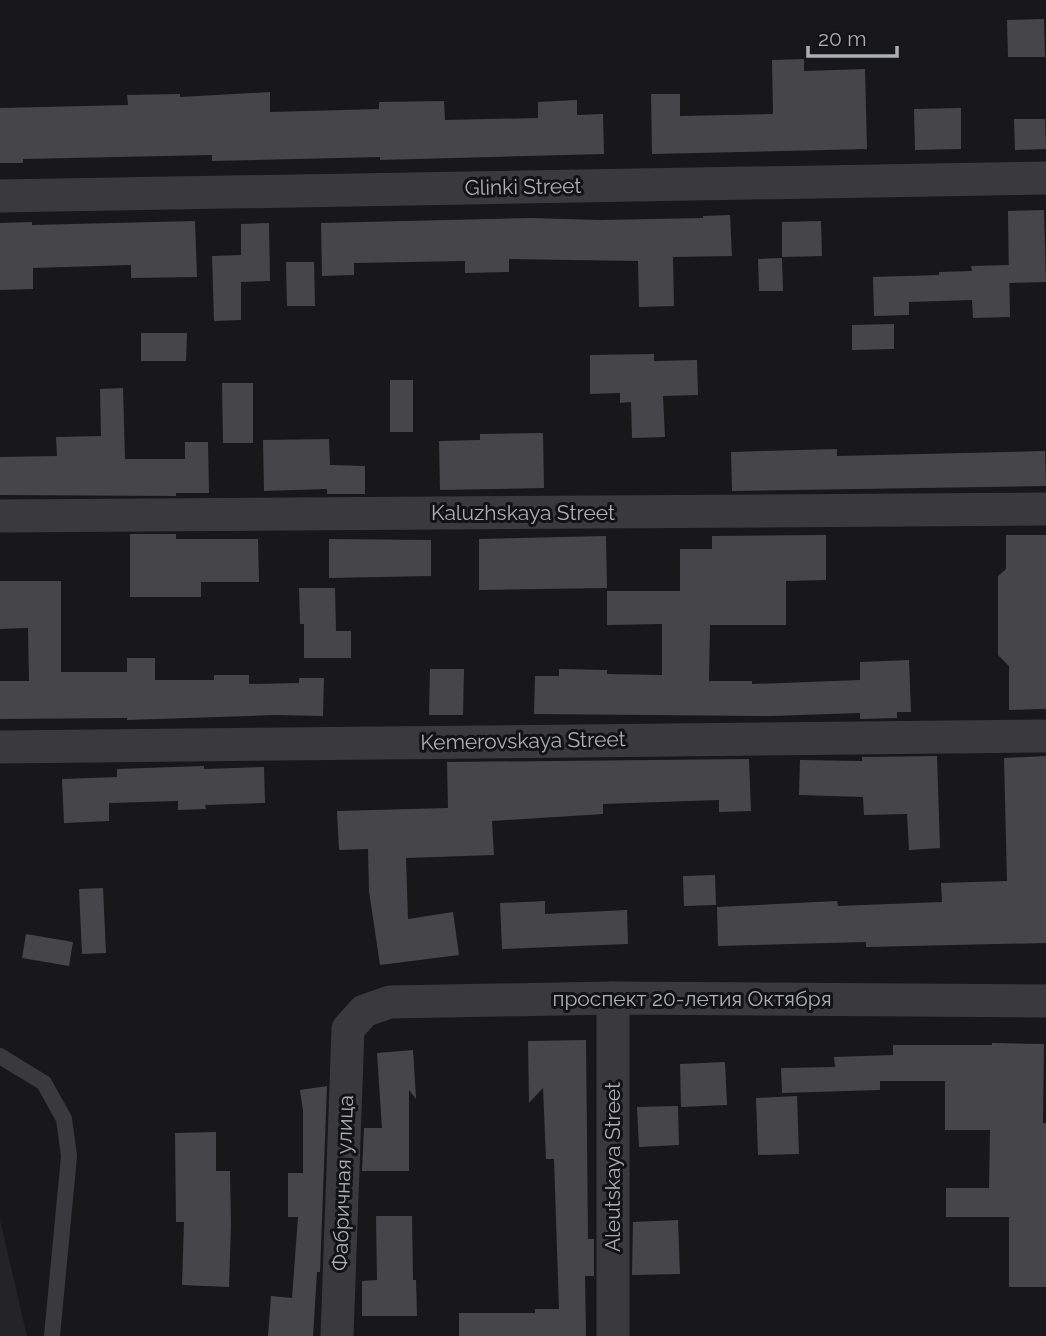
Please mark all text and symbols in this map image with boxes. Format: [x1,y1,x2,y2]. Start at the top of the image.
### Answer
scale bar [808,14,897,58]
text: 20 m [818,26,866,51]
street label: Glinki Street [464,173,582,200]
street label: Kaluzhskaya Street [431,500,615,525]
street label: Kemerovskaya Street [420,726,626,755]
street label: проспект 20-летия Октября [552,986,832,1011]
street label: Aleutskaya Street [600,1082,625,1252]
street label: Фабричная улица [327,1095,358,1271]

